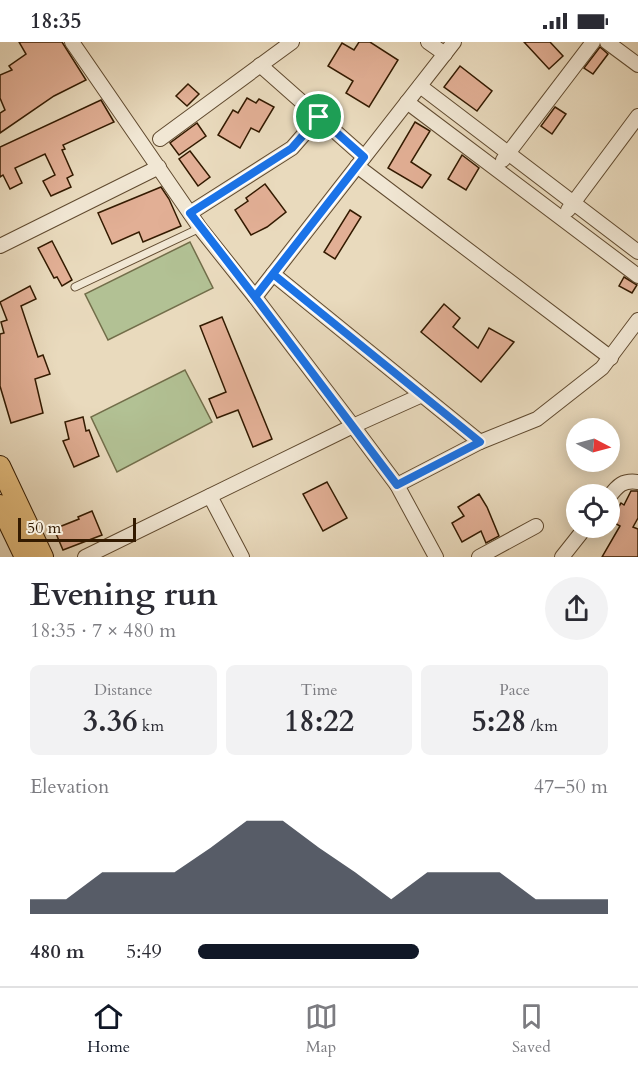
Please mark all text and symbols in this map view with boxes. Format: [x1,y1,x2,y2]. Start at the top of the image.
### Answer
text: 18:35 [30,6,81,36]
pin [293,91,344,142]
icon: arrive [302,100,335,133]
north arrow [566,418,620,472]
map controls [566,418,620,538]
button: locate [566,484,620,538]
scale bar [18,515,136,543]
text: 50 m [27,517,61,539]
text: Evening run [30,572,218,617]
button: share [545,577,608,640]
text: 18:35 · 7 × 480 m [30,617,176,644]
text: Distance [94,679,153,701]
text: Time [300,679,338,701]
text: Pace [499,679,530,701]
text: 3.36 [83,701,138,742]
text: 18:22 [284,701,354,742]
text: 5:28 [471,701,526,742]
text: km [138,715,164,737]
text: /km [526,715,558,737]
text: Elevation [30,773,109,800]
text: 47–50 m [534,773,608,800]
text: 480 m [30,938,85,965]
text: 5:49 [126,938,162,965]
tab: Home [87,1000,130,1058]
tab: Map [305,1000,338,1058]
tab: Saved [512,1000,551,1058]

